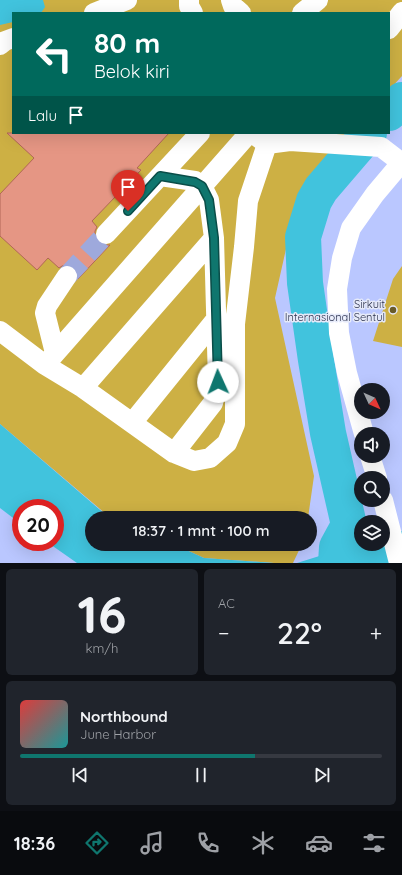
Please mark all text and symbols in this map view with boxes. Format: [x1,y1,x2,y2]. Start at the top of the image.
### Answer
text: 80 m [94,25,160,60]
icon: left [28,28,80,80]
text: Belok kiri [94,60,170,83]
icon: arrive [65,104,87,126]
text: Lalu [28,106,57,125]
pin [111,170,145,211]
icon: arrive [117,176,139,198]
place label: Sirkuit Internasional Sentul [285,297,385,324]
marker: Sirkuit Internasional Sentul [388,305,398,315]
position arrow [197,361,239,403]
north arrow [354,383,390,419]
map controls [354,383,390,551]
button: sound [354,427,390,463]
button: search [354,471,390,507]
speed limit sign: 20 [12,499,64,551]
button: layers [354,515,390,551]
text: 18:37 · 1 mnt · 100 m [133,521,269,540]
text: 16 [78,581,126,646]
text: AC [218,595,235,611]
text: 22° [277,614,322,652]
text: − [218,619,229,647]
text: + [370,619,382,647]
text: km/h [86,640,118,656]
text: Northbound [80,707,168,726]
text: June Harbor [80,726,156,742]
icon: previous [69,764,91,786]
icon: pause [190,764,212,786]
icon: next [311,764,333,786]
icon: directions [83,829,111,857]
icon: music [138,829,166,857]
icon: phone [194,829,222,857]
icon: climate [249,829,277,857]
icon: car [305,829,333,857]
icon: filters [360,829,388,857]
text: 18:36 [14,832,55,855]

